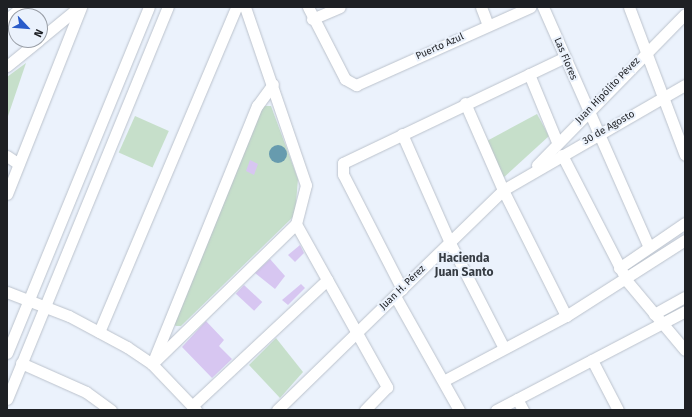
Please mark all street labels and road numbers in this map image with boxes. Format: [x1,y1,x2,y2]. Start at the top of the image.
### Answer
street label: Puerto Azul [414,31,466,63]
street label: Las Flores [551,36,579,82]
street label: Juan Hipólito Pévez [573,55,643,127]
street label: 30 de Agosto [581,108,637,148]
street label: Juan H. Pérez [378,263,428,313]

